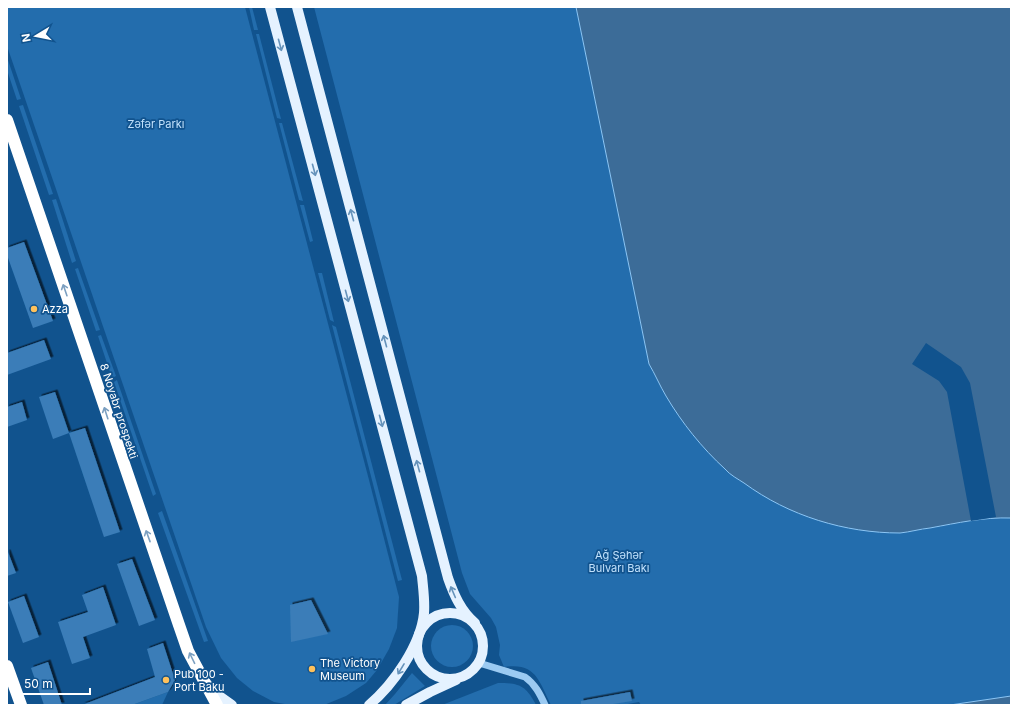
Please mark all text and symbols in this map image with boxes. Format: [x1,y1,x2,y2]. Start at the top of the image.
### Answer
north arrow [16,16,56,56]
text: N [19,32,34,43]
one-way arrow [277,38,284,51]
park label: Zəfər Parkı [128,117,184,131]
one-way arrow [311,163,318,176]
one-way arrow [347,209,355,222]
one-way arrow [61,283,68,296]
one-way arrow [344,289,352,302]
place label: Azza [42,302,68,316]
marker: Azza [29,304,39,314]
one-way arrow [381,334,388,347]
street label: 8 Noyabr prospekti [97,362,141,460]
one-way arrow [102,407,110,419]
one-way arrow [378,415,385,428]
one-way arrow [414,460,421,473]
one-way arrow [144,530,151,543]
park label: Ağ Şəhər Bulvarı Bakı [589,548,649,575]
one-way arrow [448,586,456,598]
one-way arrow [188,653,195,665]
place label: The Victory Museum [320,656,380,683]
one-way arrow [396,663,404,675]
marker: The Victory Museum [307,664,317,674]
place label: Pub 100 - Port Baku [174,667,224,694]
scale bar [18,670,90,696]
marker: Pub 100 - Port Baku [161,675,171,685]
text: 50 m [24,676,53,691]

